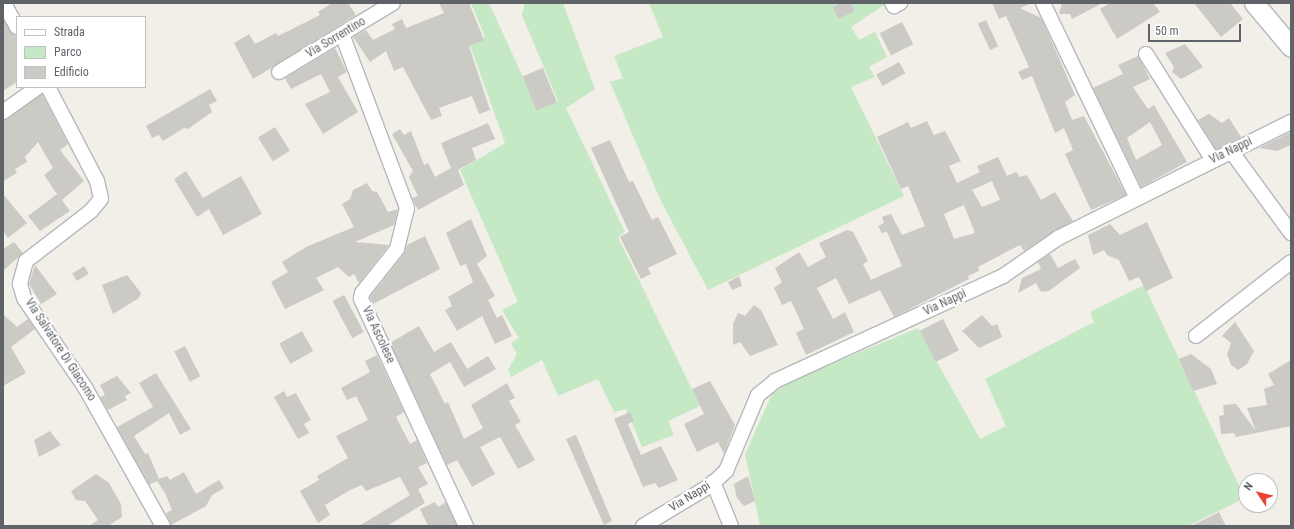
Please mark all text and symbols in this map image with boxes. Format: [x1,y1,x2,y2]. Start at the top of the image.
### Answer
street label: Via Sorrentino [304,15,368,61]
legend [16,16,146,88]
scale bar [1150,16,1243,42]
text: 50 m [1155,24,1179,38]
text: Strada [54,25,85,39]
text: Parco [54,45,81,59]
text: Edificio [54,65,89,79]
street label: Via Nappi [1207,134,1255,168]
street label: Via Nappi [921,287,969,319]
street label: Via Salvatore Di Giacomo [21,296,99,404]
street label: Via Ascolese [358,304,398,366]
north arrow [1238,473,1278,513]
street label: Via Nappi [667,479,713,515]
text: N [1241,480,1256,493]

